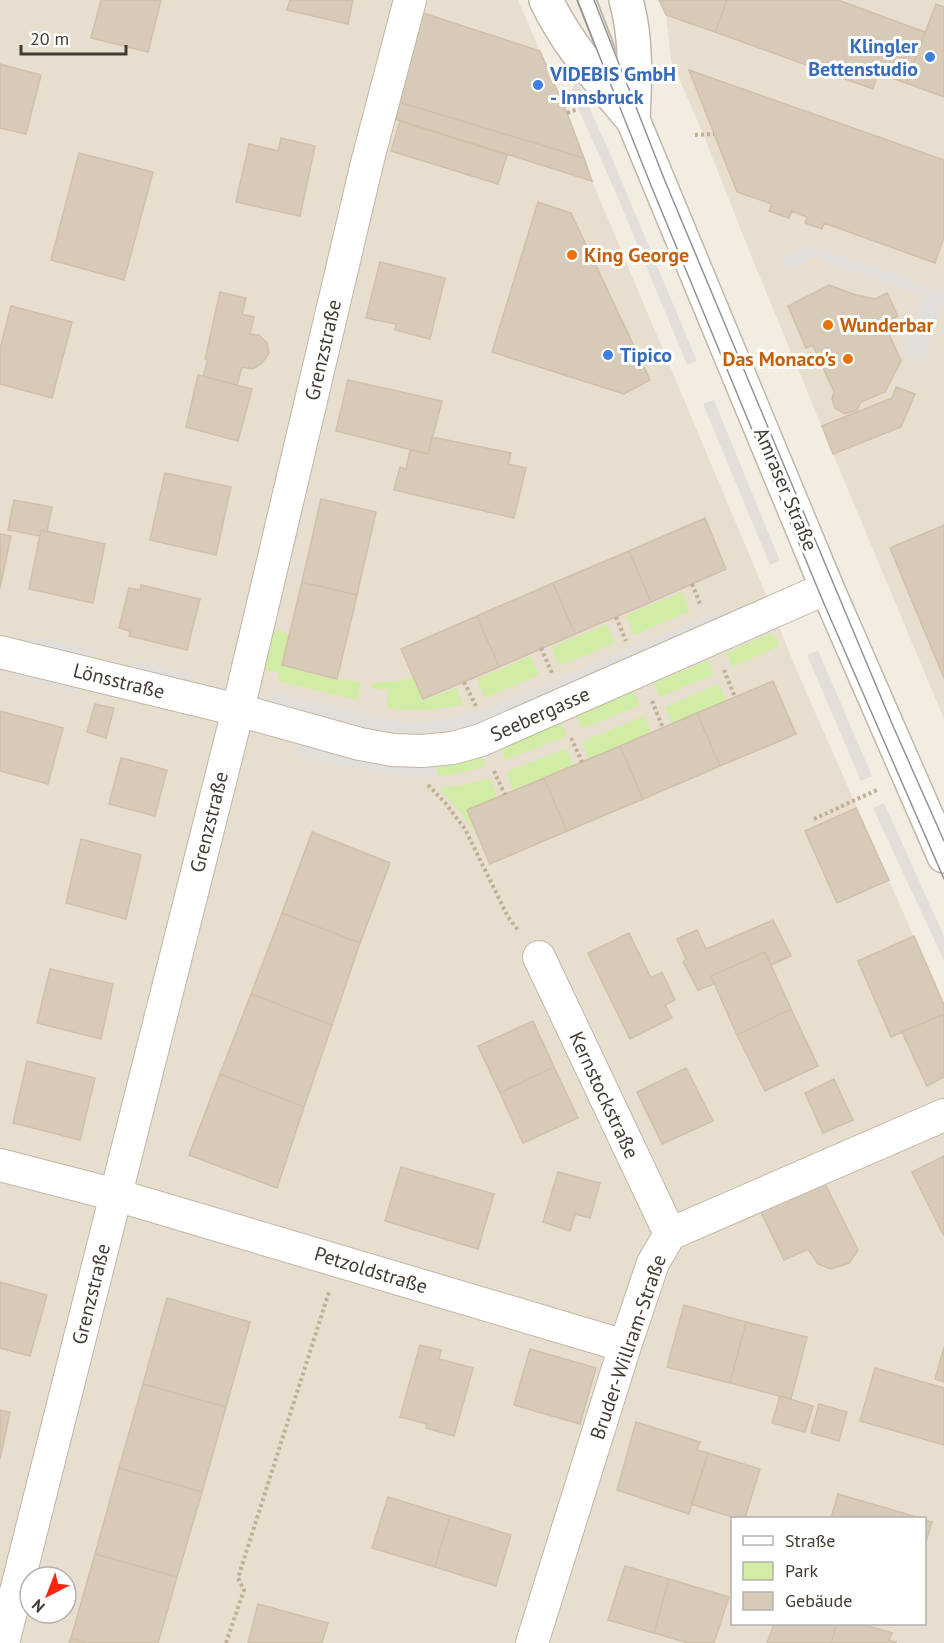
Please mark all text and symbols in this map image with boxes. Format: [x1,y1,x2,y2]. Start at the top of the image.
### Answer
scale bar [21,18,126,56]
text: 20 m [30,27,69,50]
place label: Klingler Bettenstudio [808,33,918,82]
marker: Klingler Bettenstudio [923,50,937,64]
place label: VIDEBIS GmbH - Innsbruck [549,61,676,110]
marker: VIDEBIS GmbH - Innsbruck [531,78,545,92]
place label: King George [584,242,689,268]
marker: King George [565,248,579,262]
street label: Grenzstraße [299,297,347,403]
place label: Wunderbar [840,312,934,338]
marker: Wunderbar [821,318,835,332]
place label: Tipico [620,342,672,368]
place label: Das Monaco's [722,346,836,372]
marker: Tipico [601,348,615,362]
marker: Das Monaco's [841,352,855,366]
street label: Amraser Straße [748,423,824,555]
street label: Lönsstraße [71,657,167,705]
street label: Seebergasse [486,681,594,747]
street label: Grenzstraße [184,769,234,875]
street label: Kernstockstraße [563,1027,645,1163]
street label: Petzoldstraße [311,1240,431,1300]
street label: Grenzstraße [66,1241,116,1347]
street label: Bruder-Willram-Straße [584,1251,672,1443]
legend [731,1517,926,1625]
text: Straße [785,1529,836,1552]
text: Park [785,1559,818,1582]
north arrow [18,1565,78,1625]
text: Gebäude [785,1589,852,1612]
text: N [27,1595,49,1617]

